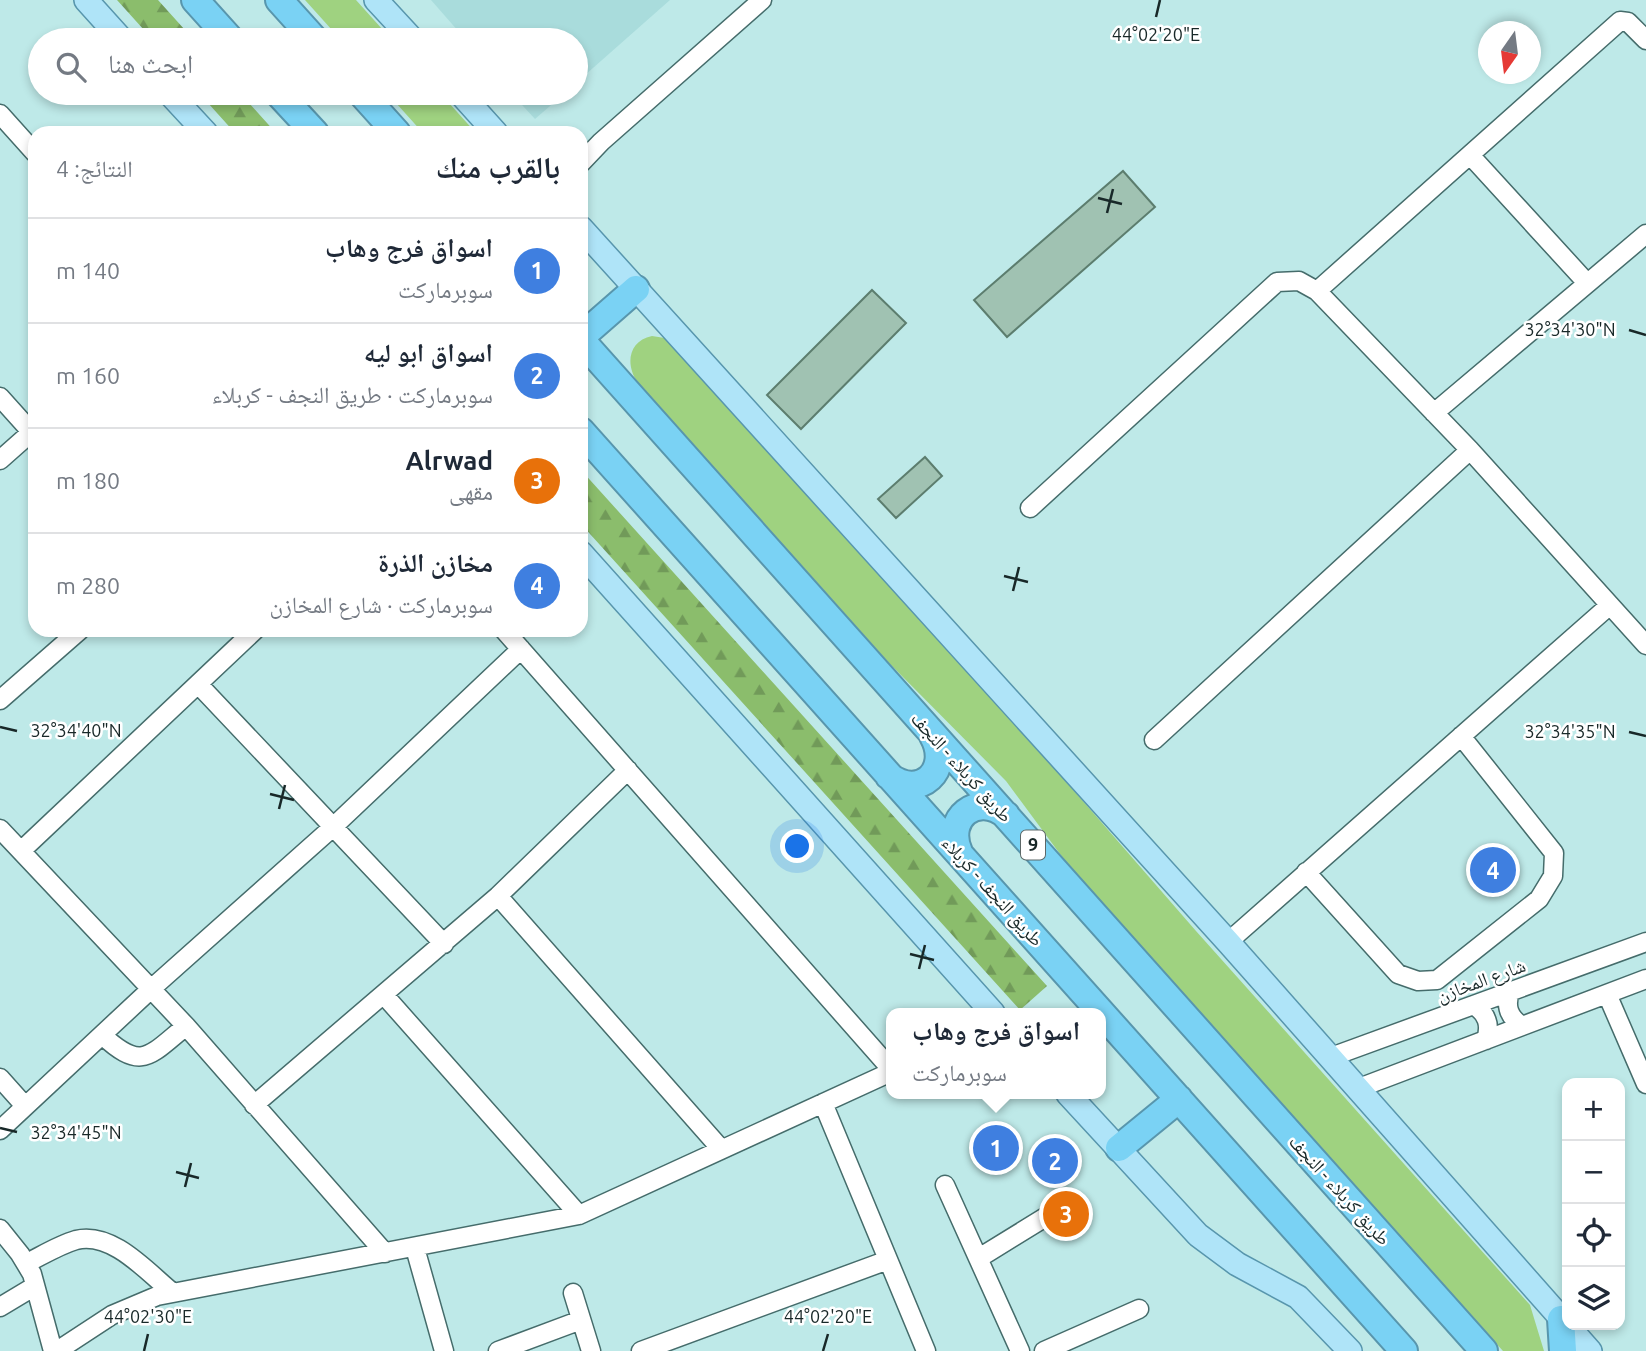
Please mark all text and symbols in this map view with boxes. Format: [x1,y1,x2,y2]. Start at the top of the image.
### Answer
north arrow [1478,21,1541,84]
text: 44°02'20"E [1112,24,1200,44]
search box [28,28,588,105]
icon: search [52,48,90,86]
text: ابحث هنا [108,49,193,78]
text: بالقرب منك [436,150,560,184]
text: النتائج: 4 [56,156,133,181]
text: اسواق فرج وهاب [325,233,493,262]
text: 140 m [56,258,120,283]
text: 1 [531,258,544,283]
text: سوبرماركت [398,277,493,302]
text: 32°34'30"N [1524,319,1616,339]
text: اسواق ابو ليه [364,338,493,367]
text: 160 m [56,363,120,388]
text: 2 [531,363,544,388]
text: سوبرماركت · طريق النجف - كربلاء [212,382,493,407]
text: Alrwad [406,446,493,475]
text: 180 m [56,468,120,493]
text: 3 [531,468,544,493]
text: مقهى [449,479,493,504]
text: مخازن الذرة [378,548,493,577]
text: 280 m [56,573,120,598]
text: 4 [531,573,544,598]
text: سوبرماركت · شارع المخازن [269,592,493,617]
street label: طريق كربلاء - النجف [906,707,1017,827]
text: 32°34'40"N [30,720,122,740]
text: 32°34'35"N [1524,721,1616,741]
your location [780,829,814,863]
road number: 9 [1021,830,1045,860]
street label: طريق النجف - كربلاء [937,831,1048,951]
pin: 4 [1470,844,1516,896]
street label: شارع المخازن [1434,954,1529,1007]
popup [886,1008,1106,1099]
text: اسواق فرج وهاب [912,1016,1080,1045]
text: سوبرماركت [912,1060,1007,1085]
map controls [1562,1078,1625,1330]
button: + [1562,1078,1625,1141]
text: 32°34'45"N [30,1122,122,1142]
pin: 1 [973,1122,1019,1174]
street label: طريق كربلاء - النجف [1284,1130,1395,1250]
pin: 2 [1032,1135,1078,1187]
button: − [1562,1141,1625,1204]
pin: 3 [1043,1188,1089,1240]
button: locate [1562,1204,1625,1267]
button: layers [1562,1267,1625,1330]
text: 44°02'30"E [104,1306,192,1326]
text: 44°02'20"E [784,1306,872,1326]

